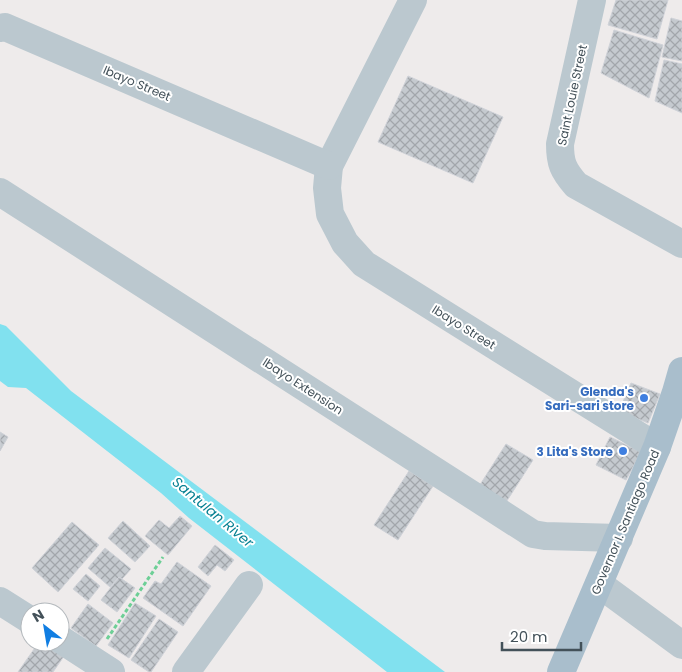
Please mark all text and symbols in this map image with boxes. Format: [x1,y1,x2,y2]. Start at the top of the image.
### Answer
street label: Saint Louie Street [553,43,591,147]
street label: Ibayo Street [101,61,173,105]
street label: Ibayo Street [429,301,499,353]
street label: Ibayo Extension [259,354,347,418]
place label: Glenda's Sari-sari store [545,383,635,414]
marker: Glenda's Sari-sari store [638,392,650,404]
place label: 3 Lita's Store [537,443,614,460]
marker: 3 Lita's Store [617,445,629,457]
street label: Governor I. Santiago Road [587,447,663,597]
water label: Santulan River [168,472,258,552]
north arrow [20,602,70,652]
text: N [29,605,48,627]
scale bar [502,620,581,652]
text: 20 m [510,626,548,647]

